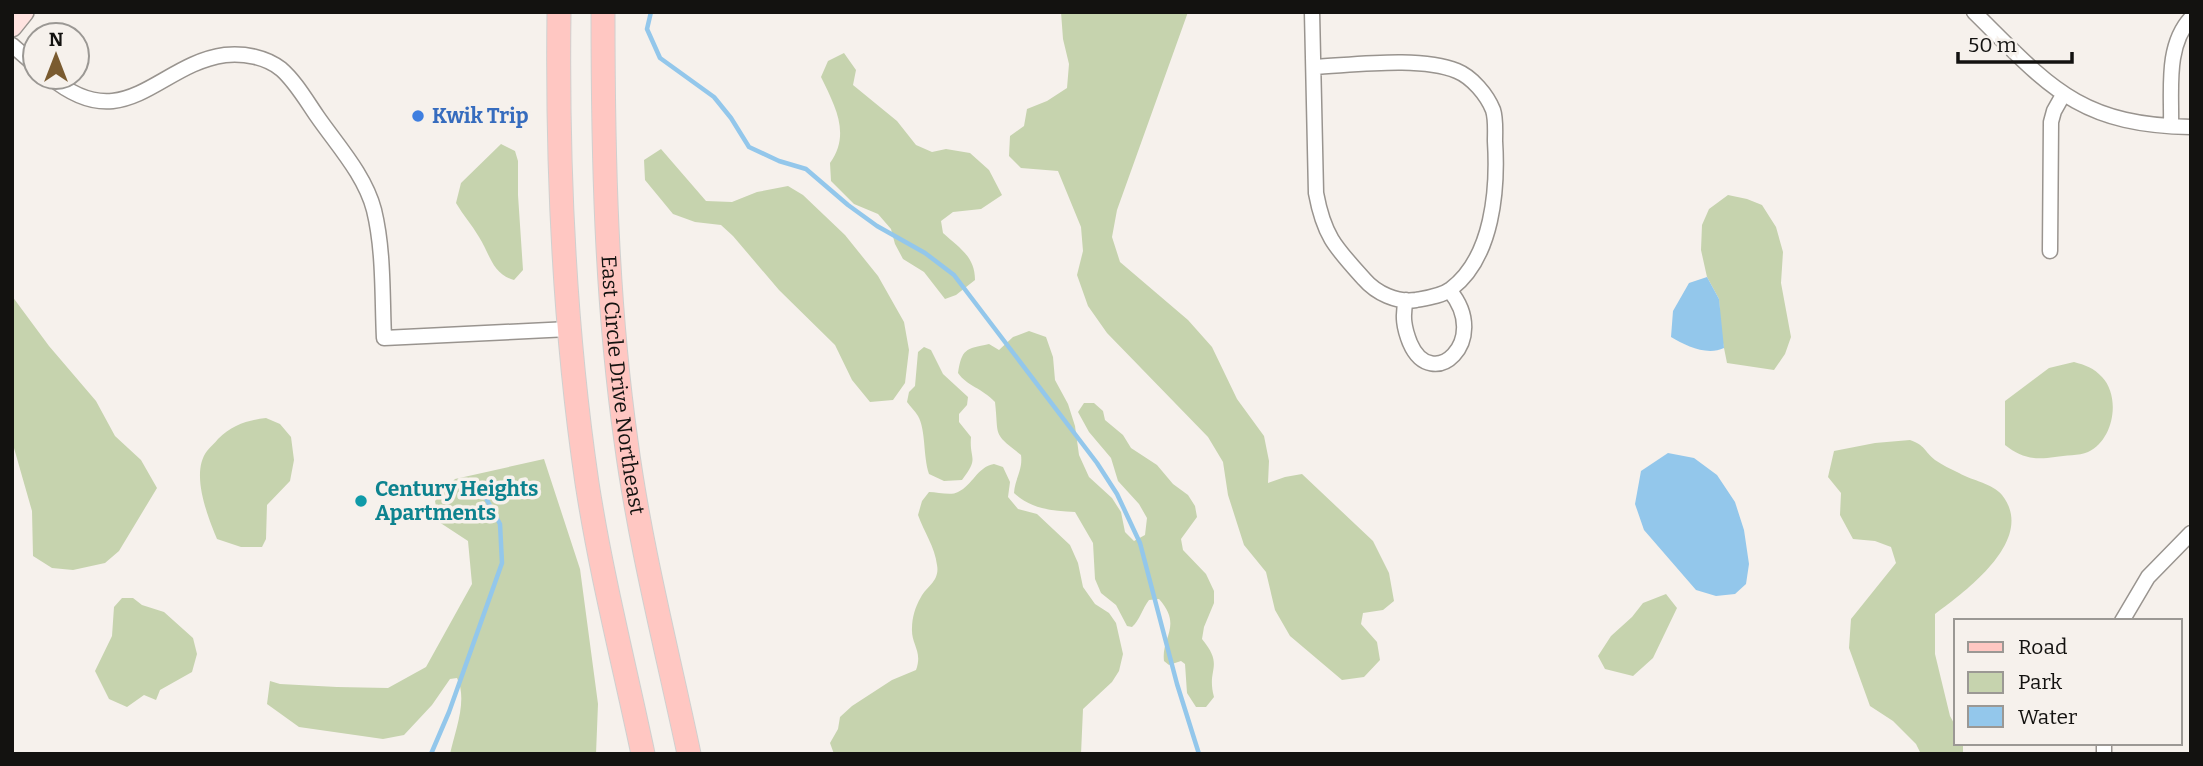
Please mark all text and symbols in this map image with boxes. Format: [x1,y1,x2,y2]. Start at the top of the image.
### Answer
north arrow [21,21,91,91]
scale bar [1958,21,2072,65]
text: N [49,28,64,51]
text: 50 m [1968,32,2017,58]
place label: Kwik Trip [432,103,529,129]
marker: Kwik Trip [410,108,426,124]
street label: East Circle Drive Northeast [595,255,651,517]
place label: Century Heights Apartments [375,476,538,526]
marker: Century Heights Apartments [353,493,369,509]
legend [1954,619,2182,745]
text: Road [2018,634,2067,660]
text: Park [2018,669,2062,695]
text: Water [2018,704,2077,730]

